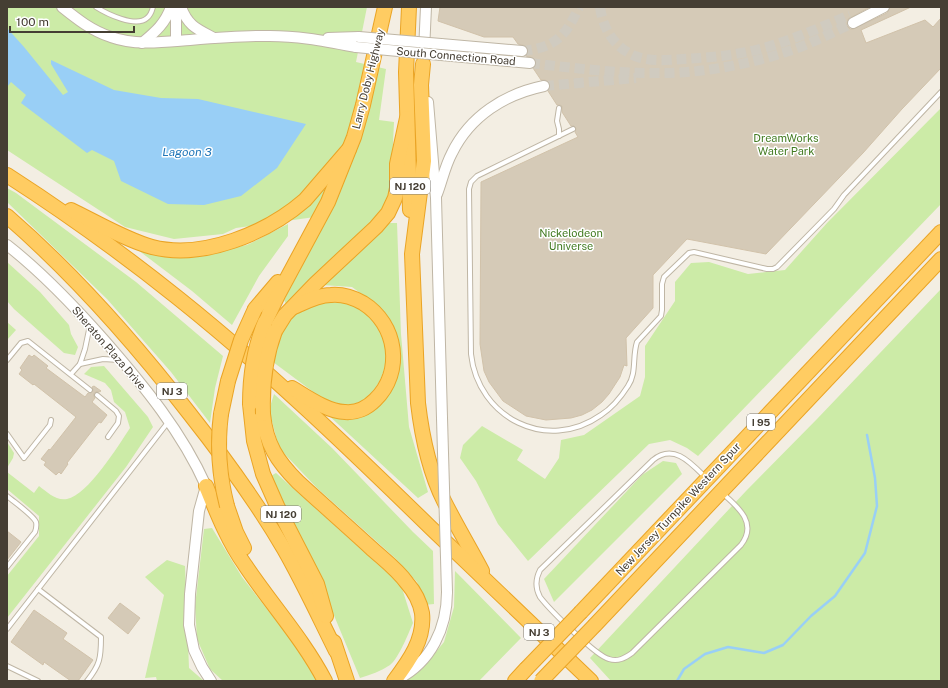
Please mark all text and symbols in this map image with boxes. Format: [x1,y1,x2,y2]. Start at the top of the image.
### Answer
scale bar [10,8,134,34]
text: 100 m [16,15,49,29]
street label: Larry Doby Highway [350,28,386,130]
street label: South Connection Road [396,45,516,67]
park label: DreamWorks Water Park [753,132,819,157]
water label: Lagoon 3 [162,145,213,159]
road number: NJ 120 [390,178,430,194]
park label: Nickelodeon Universe [539,227,603,252]
street label: Sheraton Plaza Drive [70,304,148,392]
road number: NJ 3 [157,383,187,399]
road number: I 95 [747,414,775,430]
street label: New Jersey Turnpike Western Spur [613,440,743,578]
road number: NJ 120 [261,506,301,522]
road number: NJ 3 [524,624,554,640]

